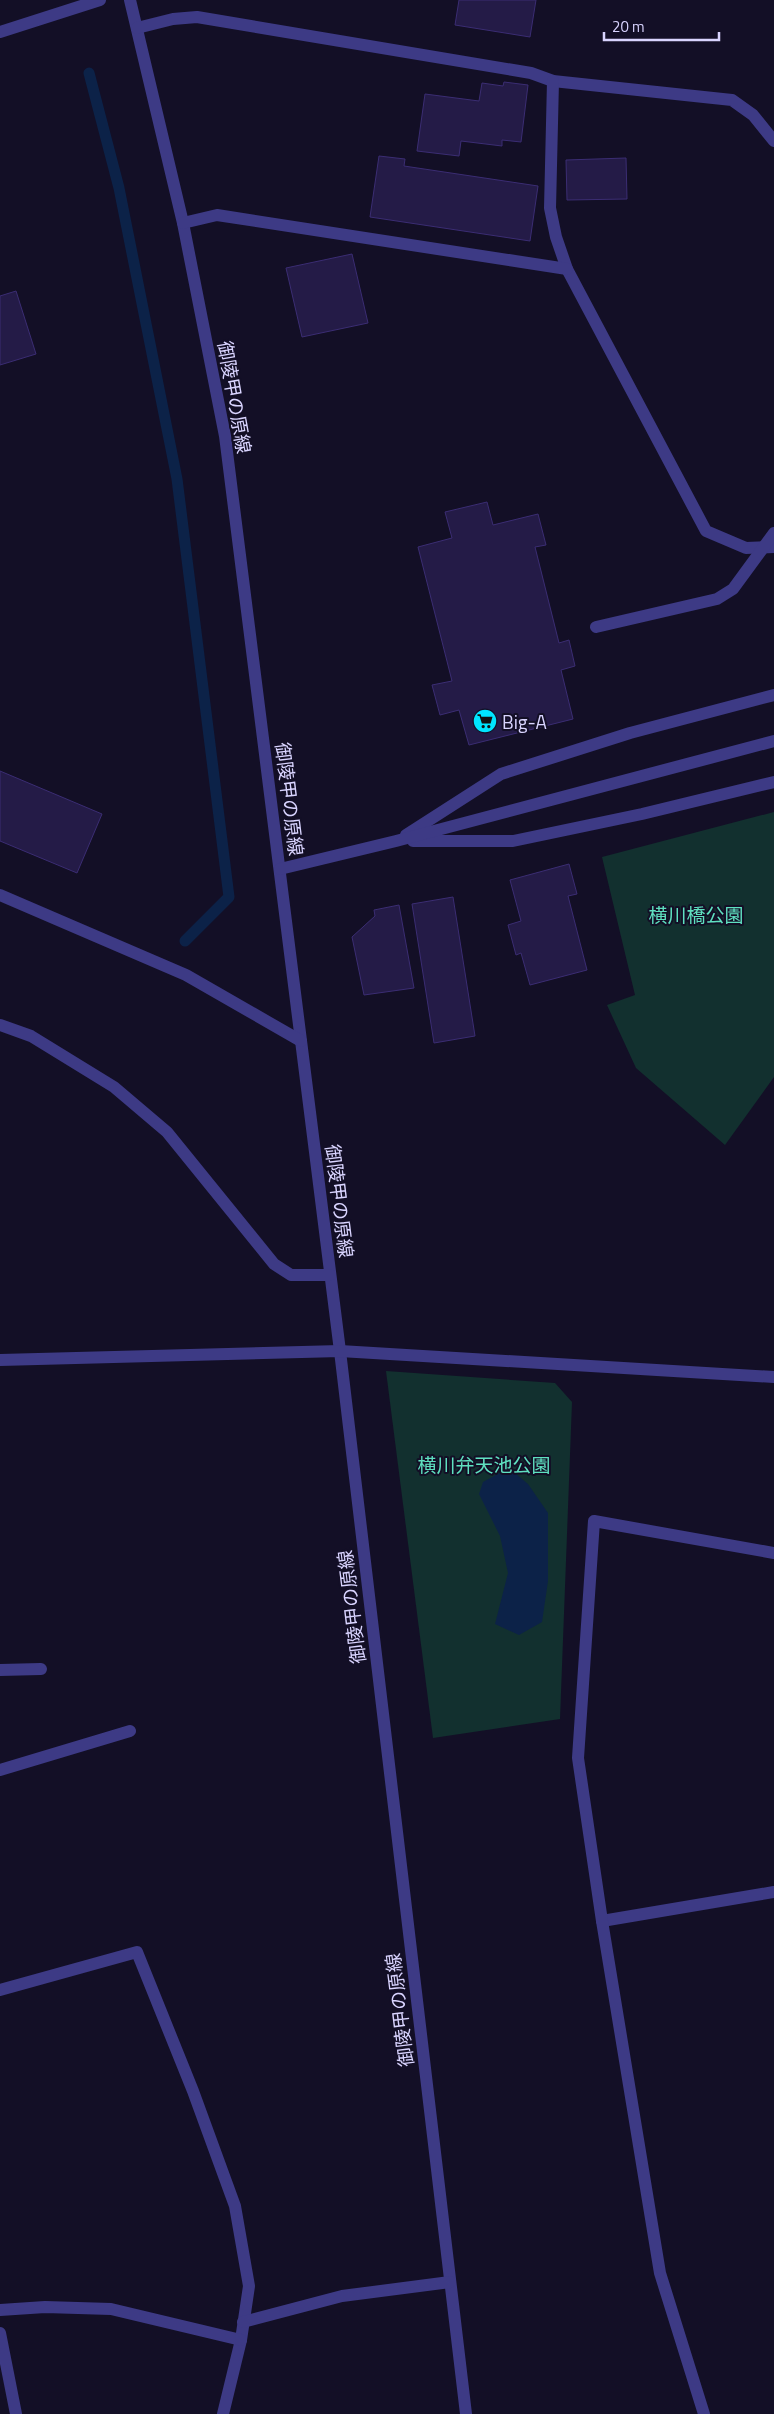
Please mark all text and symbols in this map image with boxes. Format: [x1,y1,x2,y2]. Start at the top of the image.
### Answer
scale bar [604,10,719,42]
text: 20 m [612,15,645,38]
street label: 御陵甲の原線 [211,338,259,456]
place label: Big-A [502,707,547,736]
supermarket icon: Big-A [472,708,498,734]
street label: 御陵甲の原線 [269,741,311,857]
park label: 横川橋公園 [648,900,744,929]
street label: 御陵甲の原線 [319,1143,361,1259]
park label: 横川弁天池公園 [417,1450,551,1479]
street label: 御陵甲の原線 [330,1549,372,1665]
street label: 御陵甲の原線 [378,1952,420,2068]

